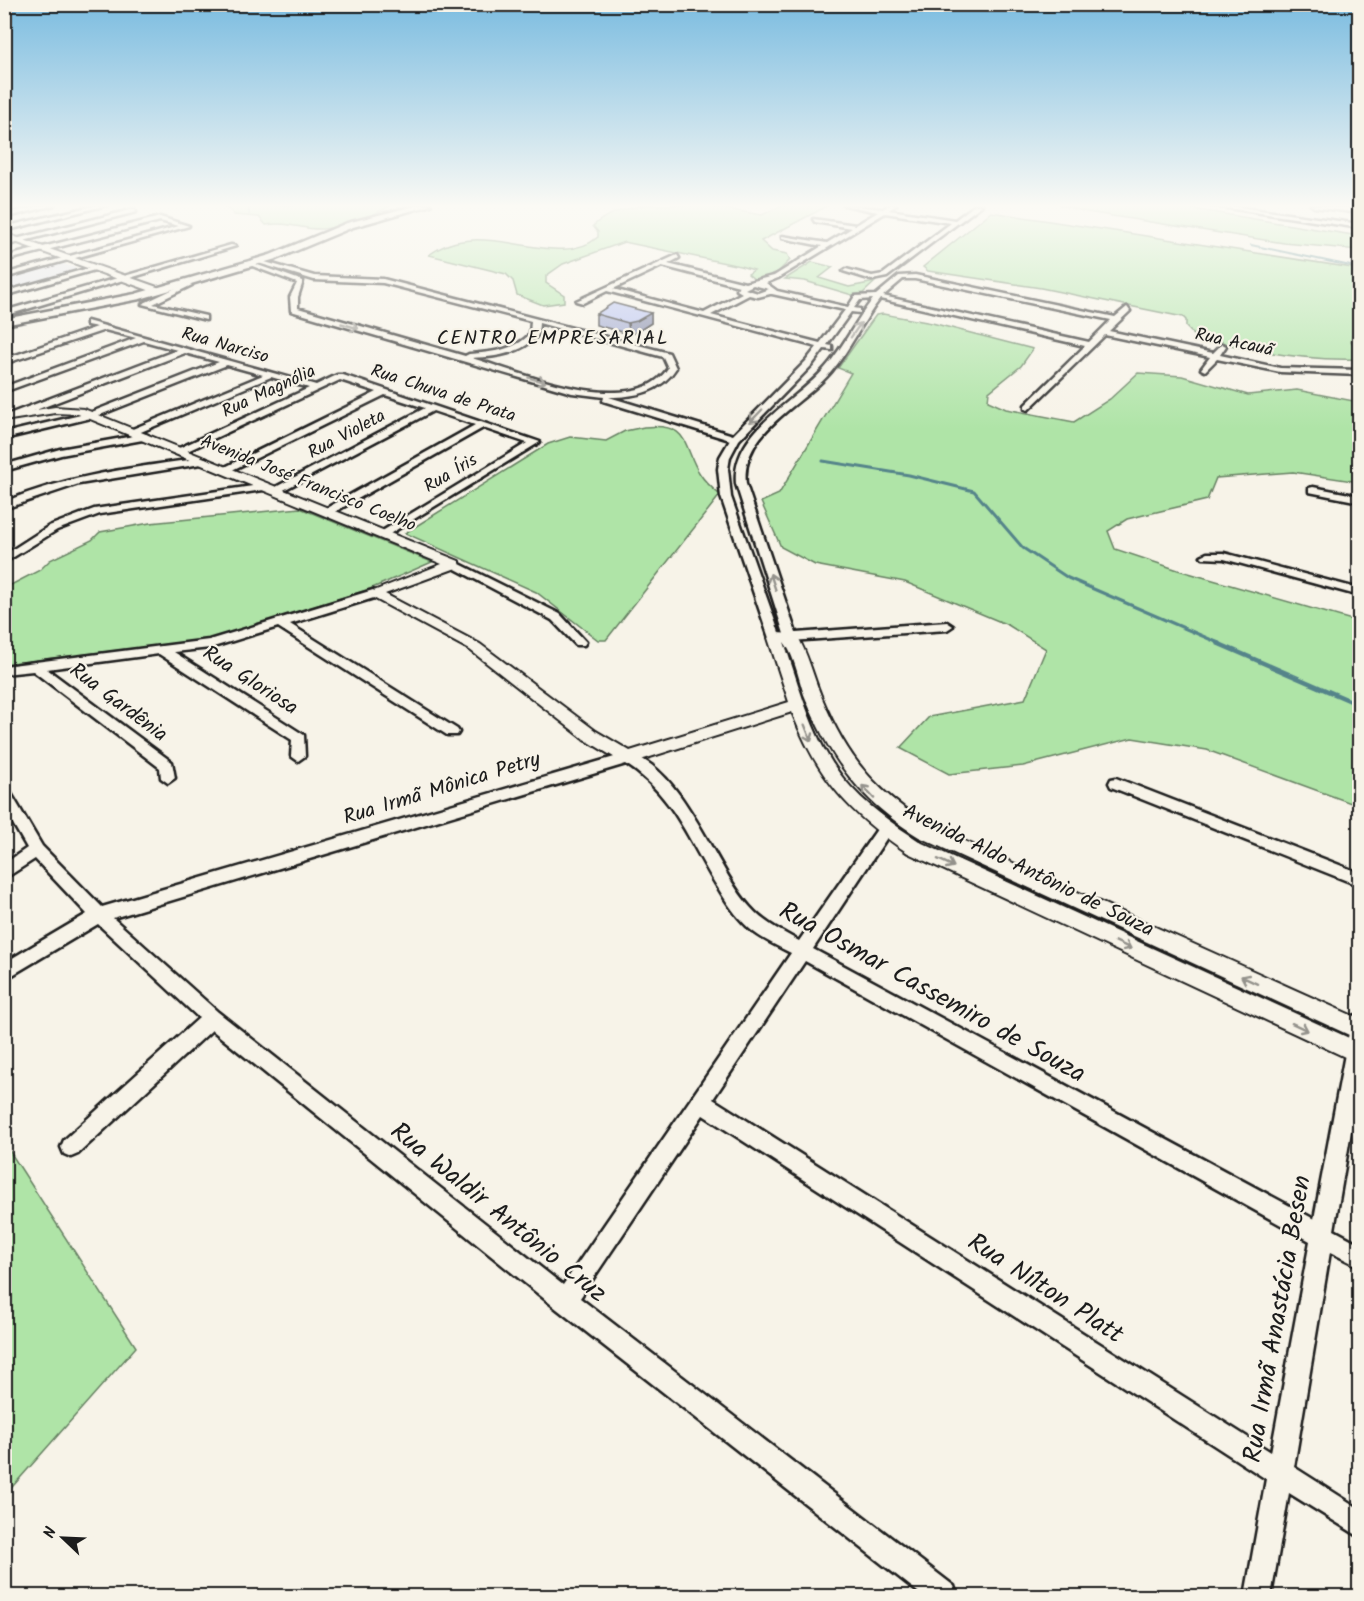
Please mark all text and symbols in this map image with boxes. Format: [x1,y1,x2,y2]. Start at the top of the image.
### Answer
street label: Rua Narciso [178,320,272,372]
one-way arrow [340,321,359,332]
street label: Rua Acauã [1192,321,1277,366]
district label: CENTRO EMPRESARIAL [437,323,669,355]
one-way arrow [850,323,862,339]
street label: Rua Chuva de Prata [367,357,519,431]
street label: Rua Magnólia [217,358,321,426]
one-way arrow [527,375,546,386]
street label: Rua Violeta [303,402,391,468]
one-way arrow [749,409,764,424]
street label: Avenida José Francisco Coelho [196,427,420,541]
street label: Rua Íris [419,446,484,501]
one-way arrow [767,573,778,592]
street label: Rua Gloriosa [196,638,304,724]
street label: Rua Gardênia [62,655,174,751]
one-way arrow [803,724,814,742]
street label: Rua Irmã Mônica Petry [339,743,545,835]
one-way arrow [861,784,876,799]
street label: Avenida Aldo Antônio de Souza [897,796,1159,946]
one-way arrow [937,857,955,869]
street label: Rua Osmar Cassemiro de Souza [771,891,1093,1095]
one-way arrow [1114,939,1132,951]
one-way arrow [1240,973,1258,984]
one-way arrow [1291,1021,1309,1033]
street label: Rua Waldir Antônio Cruz [380,1112,616,1314]
street label: Rua Irmã Anastácia Besen [1232,1172,1324,1466]
street label: Rua Nílton Platt [958,1223,1132,1356]
north arrow [33,1508,93,1568]
text: N [37,1523,64,1542]

